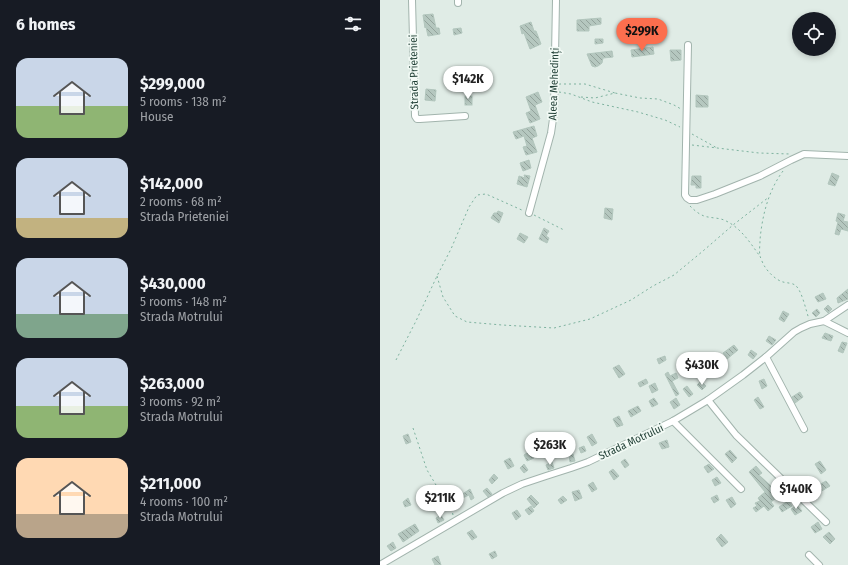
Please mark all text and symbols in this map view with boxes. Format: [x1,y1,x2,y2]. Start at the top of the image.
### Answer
map controls [792,12,836,56]
button: locate [792,12,836,56]
icon: filters [342,13,364,35]
text: 6 homes [16,14,75,35]
pin: $299K [614,18,670,52]
text: $299K [625,23,659,38]
street label: Strada Prieteniei [407,34,421,110]
street label: Aleea Mehedinți [546,47,562,121]
pin: $142K [440,66,496,100]
text: $142K [452,71,484,86]
text: $299,000 [140,73,205,94]
icon: home [48,74,96,122]
text: 5 rooms · 138 m² [140,94,226,109]
text: House [140,109,174,124]
text: $142,000 [140,173,203,194]
icon: home [48,174,96,222]
text: 2 rooms · 68 m² [140,194,222,209]
text: Strada Prieteniei [140,209,229,224]
text: $430,000 [140,273,206,294]
icon: home [48,274,96,322]
text: 5 rooms · 148 m² [140,294,227,309]
text: Strada Motrului [140,309,223,324]
pin: $430K [674,352,730,386]
text: $430K [685,357,719,372]
text: $263,000 [140,373,204,394]
icon: home [48,374,96,422]
text: 3 rooms · 92 m² [140,394,221,409]
text: Strada Motrului [140,409,223,424]
street label: Strada Motrului [597,421,666,463]
pin: $263K [522,432,578,466]
text: $263K [534,437,566,452]
text: $211,000 [140,473,201,494]
icon: home [48,474,96,522]
pin: $140K [768,476,824,510]
text: $140K [780,481,812,496]
pin: $211K [412,485,468,519]
text: $211K [425,490,455,505]
text: 4 rooms · 100 m² [140,494,228,509]
text: Strada Motrului [140,509,223,524]

